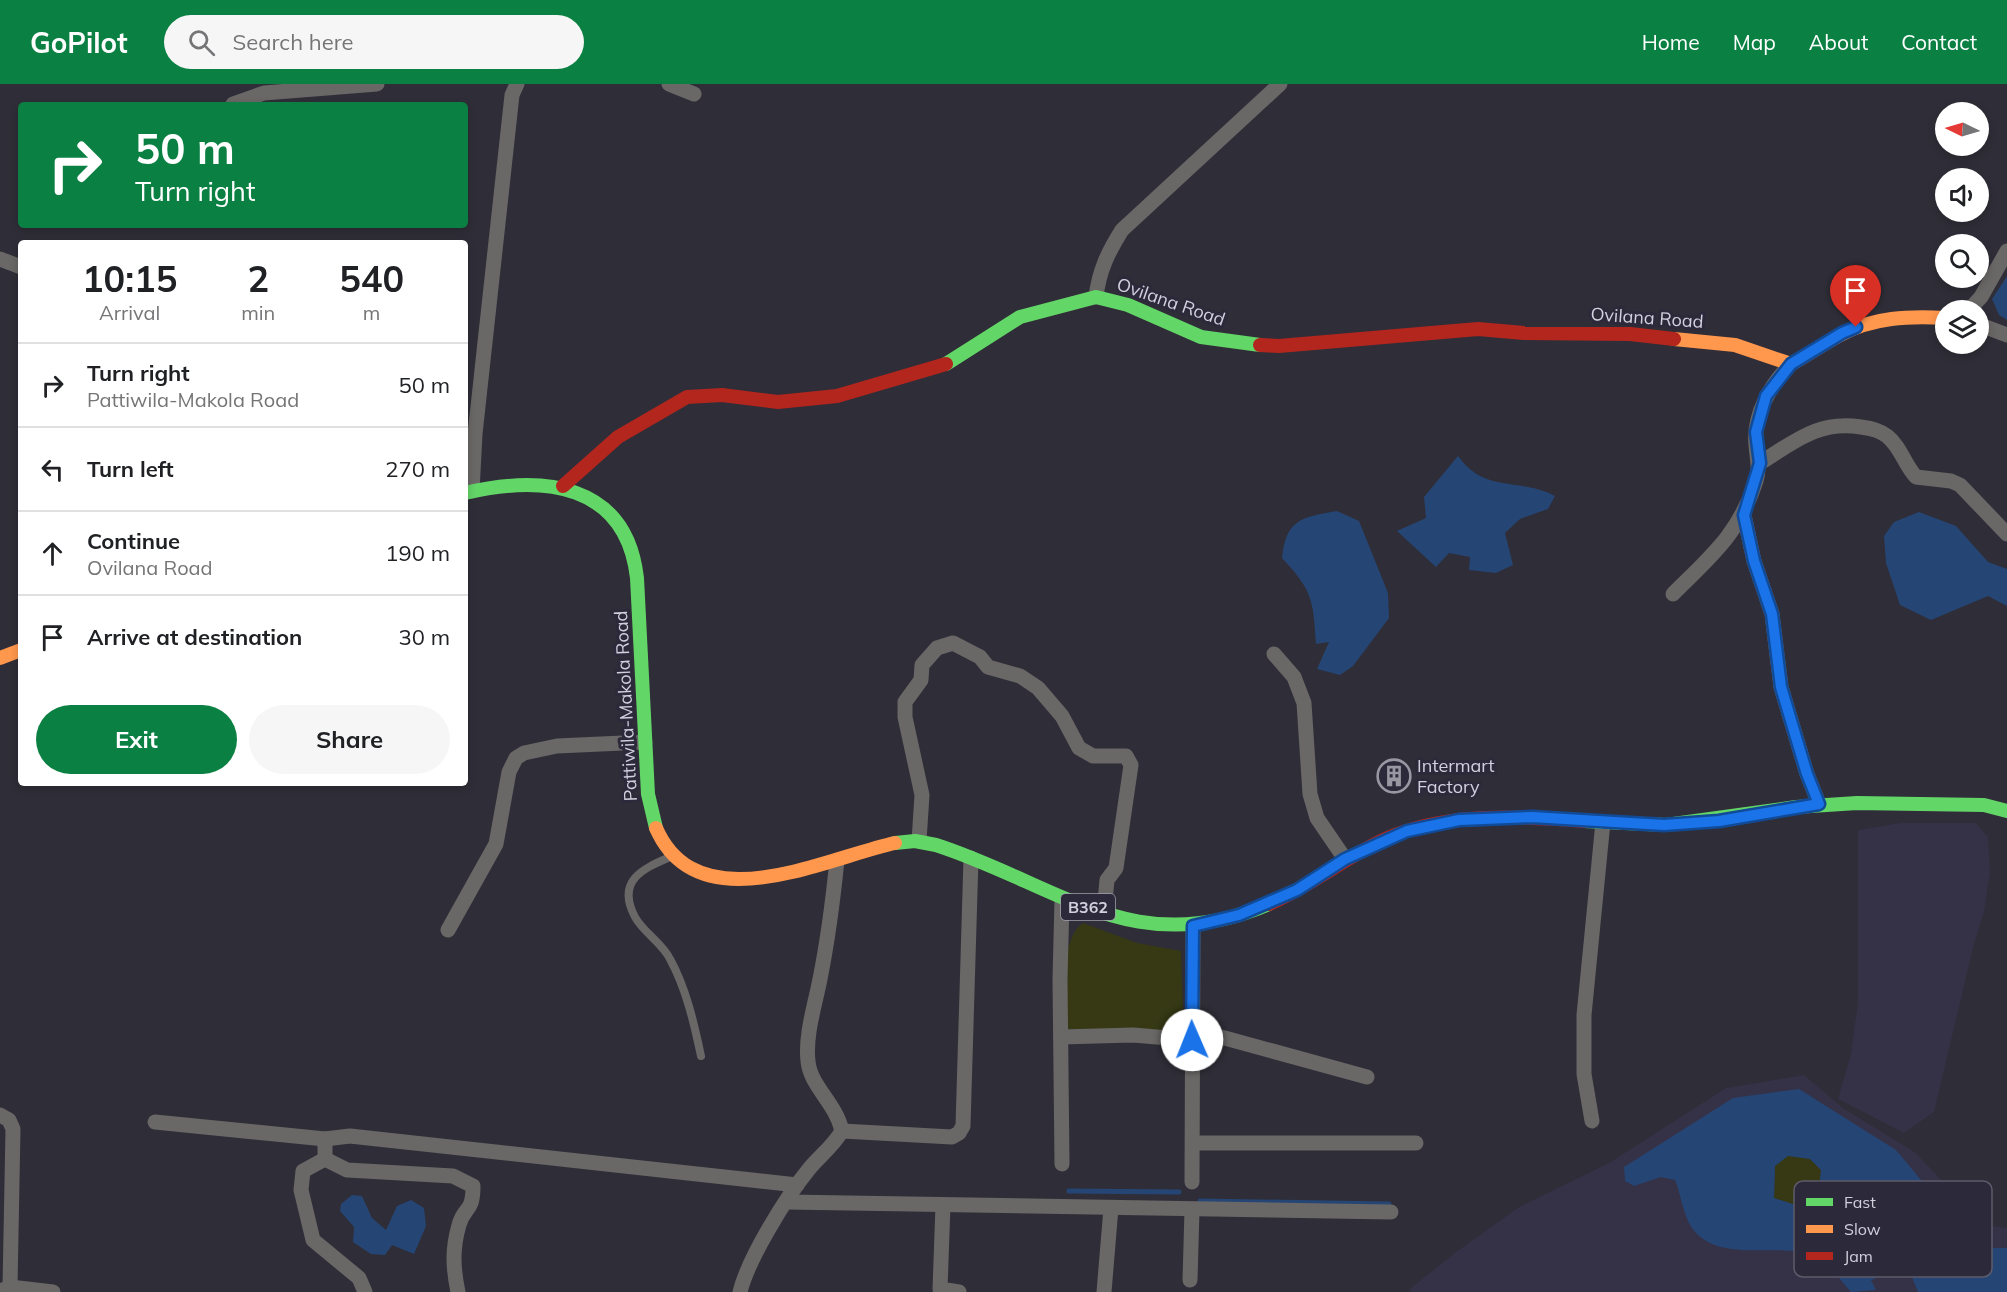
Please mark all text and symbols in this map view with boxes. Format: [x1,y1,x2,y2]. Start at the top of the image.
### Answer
search box [164,15,584,69]
text: GoPilot [30,25,128,60]
icon: search [185,26,218,59]
text: Search here [233,28,354,56]
text: Home [1642,29,1700,55]
text: Map [1733,29,1776,55]
text: About [1809,29,1868,55]
text: Contact [1901,29,1977,55]
north arrow [1935,102,1989,156]
map controls [1935,102,1989,354]
text: 50 m [135,122,235,175]
icon: right [36,126,114,204]
button: sound [1935,168,1989,222]
text: Turn right [135,174,255,208]
button: search [1935,234,1989,288]
text: 10:15 [82,256,177,301]
text: 2 [247,256,269,301]
text: 540 [339,256,404,301]
pin [1830,265,1881,327]
street label: Ovilana Road [1114,272,1228,331]
icon: arrive [1839,274,1872,307]
text: Arrival [99,300,160,325]
text: min [241,300,275,325]
text: m [363,300,380,325]
button: layers [1935,300,1989,354]
street label: Ovilana Road [1590,302,1704,333]
text: Turn right [87,359,190,387]
icon: right [36,369,69,402]
text: 50 m [399,371,450,399]
text: Pattiwila-Makola Road [87,387,299,412]
icon: left [36,453,69,486]
text: Turn left [87,455,174,483]
text: 270 m [385,455,450,483]
text: Continue [87,527,180,555]
icon: ahead [36,537,69,570]
text: 190 m [385,539,450,567]
text: Ovilana Road [87,555,213,580]
street label: Pattiwila-Makola Road [609,610,642,802]
icon: arrive [36,621,69,654]
text: Arrive at destination [87,623,302,651]
text: 30 m [399,623,450,651]
button: Exit [36,705,237,774]
button: Share [249,705,450,774]
place label: Intermart Factory [1417,754,1495,798]
building icon: Intermart Factory [1376,758,1412,794]
road number: B362 [1061,894,1115,920]
position arrow [1160,1008,1224,1072]
legend [1794,1181,1992,1277]
text: Fast [1844,1192,1876,1212]
text: Slow [1844,1219,1881,1239]
text: Jam [1844,1246,1873,1266]

